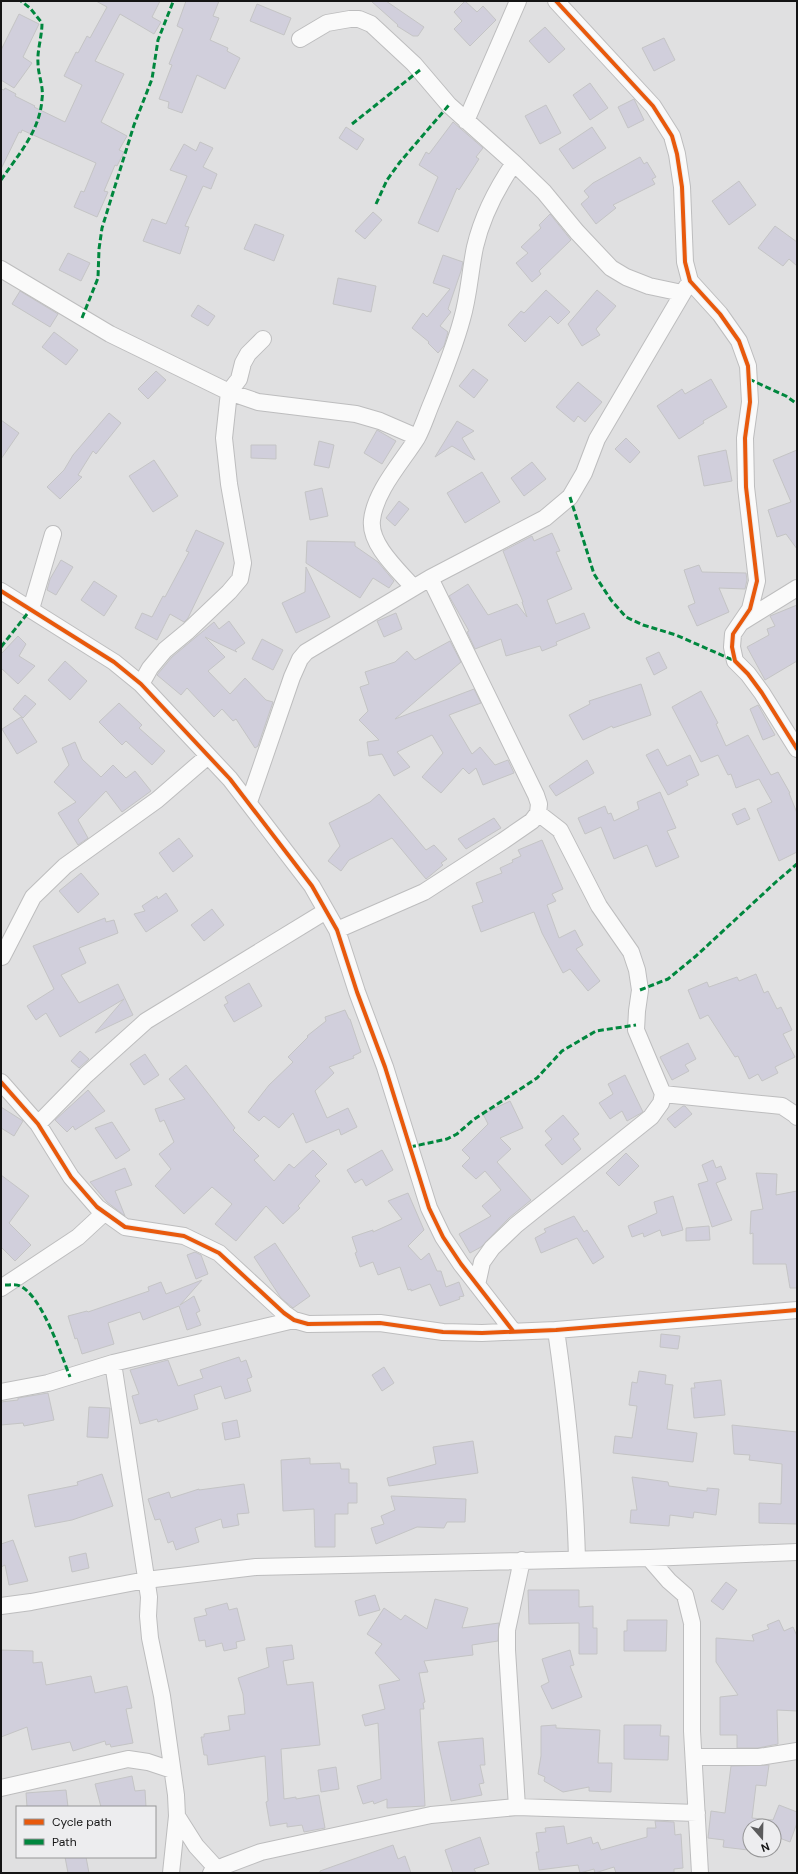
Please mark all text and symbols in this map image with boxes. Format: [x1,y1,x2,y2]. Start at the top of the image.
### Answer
legend [16,1806,156,1858]
text: Cycle path [52,1814,112,1830]
north arrow [742,1818,782,1858]
text: Path [52,1834,77,1850]
text: N [759,1839,772,1855]

